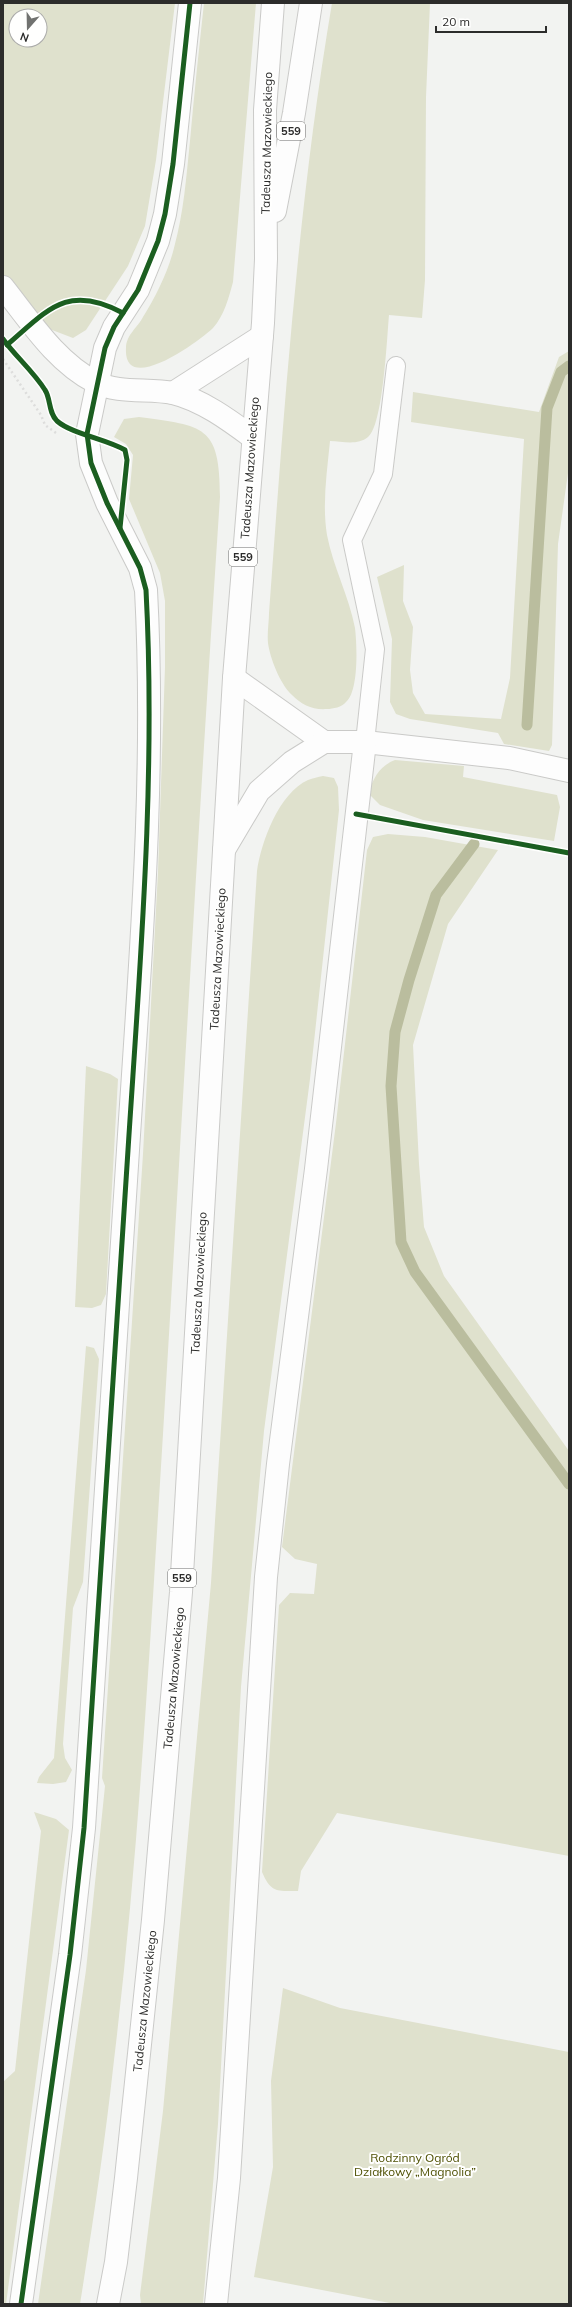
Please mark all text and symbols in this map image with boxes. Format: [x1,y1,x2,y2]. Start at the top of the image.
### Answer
north arrow [8,8,48,48]
scale bar [436,8,546,34]
text: 20 m [442,14,470,29]
text: N [18,29,31,45]
street label: Tadeusza Mazowieckiego [258,72,275,214]
road number: 559 [277,122,305,140]
street label: Tadeusza Mazowieckiego [237,396,262,539]
road number: 559 [229,548,257,566]
street label: Tadeusza Mazowieckiego [206,887,229,1030]
street label: Tadeusza Mazowieckiego [187,1211,210,1354]
road number: 559 [168,1569,196,1587]
street label: Tadeusza Mazowieckiego [160,1606,187,1750]
street label: Tadeusza Mazowieckiego [130,1929,159,2073]
park label: Rodzinny Ogród Działkowy „Magnolia” [354,2150,476,2179]

